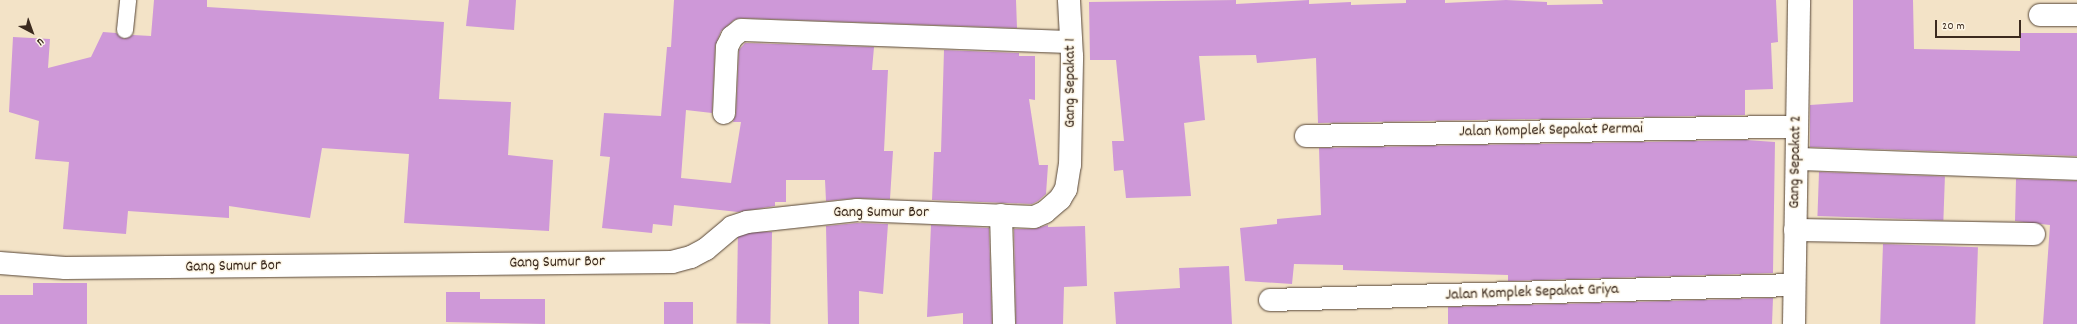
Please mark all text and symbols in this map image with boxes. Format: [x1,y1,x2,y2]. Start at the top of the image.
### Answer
north arrow [12,12,52,52]
scale bar [1937,12,2023,38]
text: 20 m [1942,18,1965,35]
text: U [33,33,47,49]
street label: Gang Sepakat 1 [1061,38,1081,128]
street label: Gang Sepakat 2 [1786,115,1806,209]
street label: Jalan Komplek Sepakat Permai [1459,120,1643,142]
street label: Gang Sumur Bor [833,203,929,223]
street label: Gang Sumur Bor [509,253,605,273]
street label: Gang Sumur Bor [185,257,281,277]
street label: Jalan Komplek Sepakat Griya [1445,280,1619,306]

